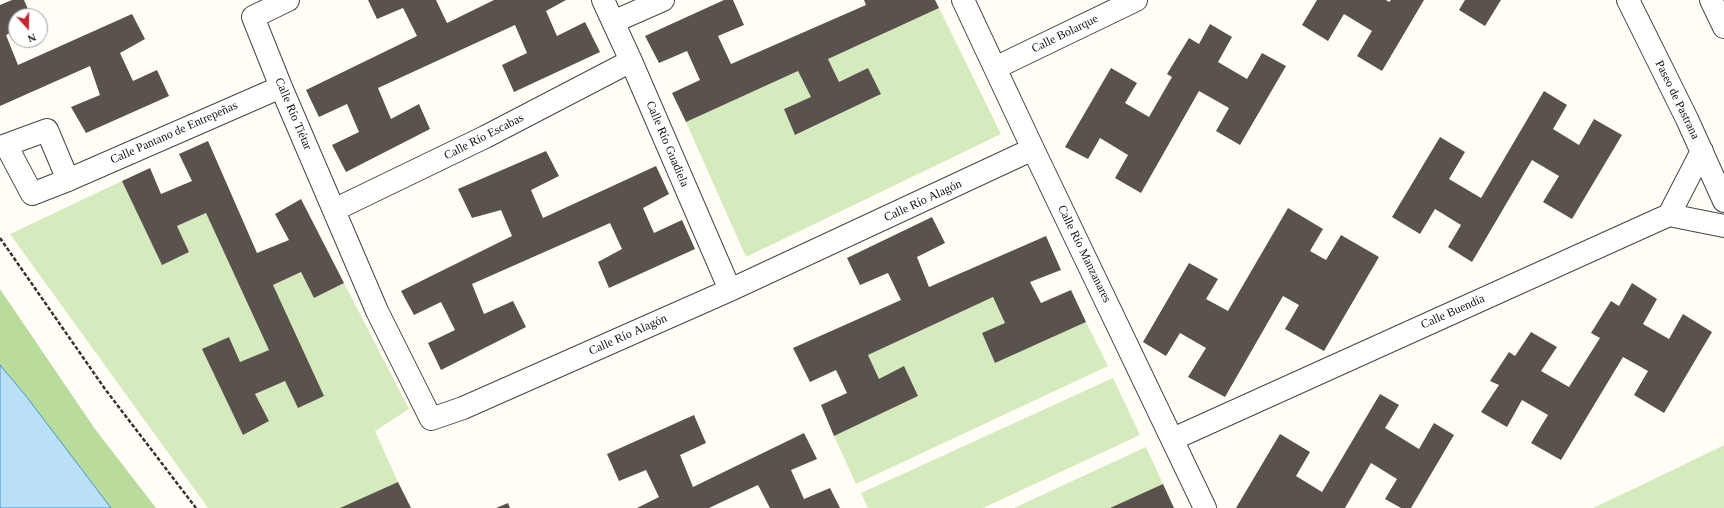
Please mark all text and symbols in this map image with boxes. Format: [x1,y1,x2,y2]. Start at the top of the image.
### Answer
north arrow [8,8,48,48]
street label: Calle Bolarque [1029,12,1101,56]
text: N [26,31,38,45]
street label: Paseo de Pastrana [1652,58,1702,142]
street label: Calle Río Tiétar [271,76,315,152]
street label: Calle Pantano de Entrepeñas [108,98,240,168]
street label: Calle Río Guadiela [642,99,692,189]
street label: Calle Río Escabas [442,111,526,163]
street label: Calle Río Alagón [882,177,964,225]
street label: Calle Río Manzanares [1054,203,1114,305]
street label: Calle Buendía [1419,292,1487,332]
street label: Calle Río Alagón [587,311,669,359]

